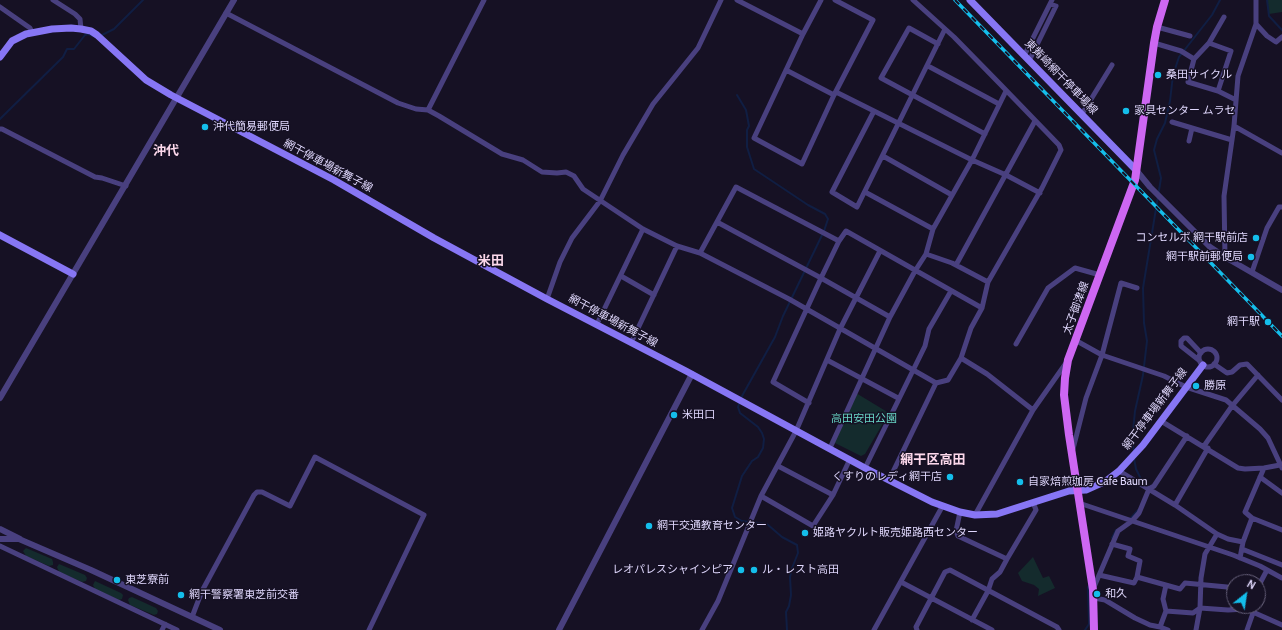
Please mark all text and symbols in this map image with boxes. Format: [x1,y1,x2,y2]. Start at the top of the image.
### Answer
street label: 東觜崎網干停車場線 [1022,37,1100,117]
place label: 桑田サイクル [1166,68,1232,82]
marker: 桑田サイクル [1153,70,1163,80]
place label: 家具センター ムラセ [1134,104,1235,118]
marker: 家具センター ムラセ [1121,106,1131,116]
place label: 沖代簡易郵便局 [213,120,290,134]
marker: 沖代簡易郵便局 [200,122,210,132]
street label: 網干停車場新舞子線 [281,137,375,195]
district label: 沖代 [153,143,179,159]
place label: コンセルボ 網干駅前店 [1136,231,1248,245]
marker: コンセルボ 網干駅前店 [1251,233,1261,243]
place label: 網干駅前郵便局 [1166,250,1243,264]
marker: 網干駅前郵便局 [1246,252,1256,262]
district label: 米田 [478,253,504,269]
street label: 太子御津線 [1060,280,1092,336]
street label: 網干停車場新舞子線 [566,292,660,350]
place label: 網干駅 [1227,315,1260,329]
marker: 網干駅 [1263,317,1273,327]
street label: 網干停車場新舞子線 [1120,365,1190,453]
place label: 勝原 [1204,379,1226,393]
marker: 勝原 [1191,381,1201,391]
place label: 米田口 [682,408,715,422]
marker: 米田口 [669,410,679,420]
park label: 高田安田公園 [831,412,897,426]
district label: 網干区高田 [901,452,965,468]
place label: くすりのレディ網干店 [832,470,942,484]
marker: くすりのレディ網干店 [945,472,955,482]
place label: 自家焙煎珈房 Cafe Baum [1028,475,1147,489]
marker: 自家焙煎珈房 Cafe Baum [1015,477,1025,487]
place label: 網干交通教育センター [657,519,767,533]
marker: 網干交通教育センター [644,521,654,531]
place label: 姫路ヤクルト販売姫路西センター [813,526,978,540]
marker: 姫路ヤクルト販売姫路西センター [800,528,810,538]
place label: レオパレスシャインピア [612,563,733,577]
place label: ル・レスト高田 [762,563,839,577]
marker: レオパレスシャインピア [736,565,746,575]
marker: ル・レスト高田 [749,565,759,575]
place label: 東芝寮前 [125,573,169,587]
north arrow [1226,574,1266,614]
marker: 東芝寮前 [112,575,122,585]
text: N [1245,576,1258,592]
place label: 和久 [1105,587,1127,601]
place label: 網干警察署東芝前交番 [189,588,299,602]
marker: 和久 [1092,589,1102,599]
marker: 網干警察署東芝前交番 [176,590,186,600]

